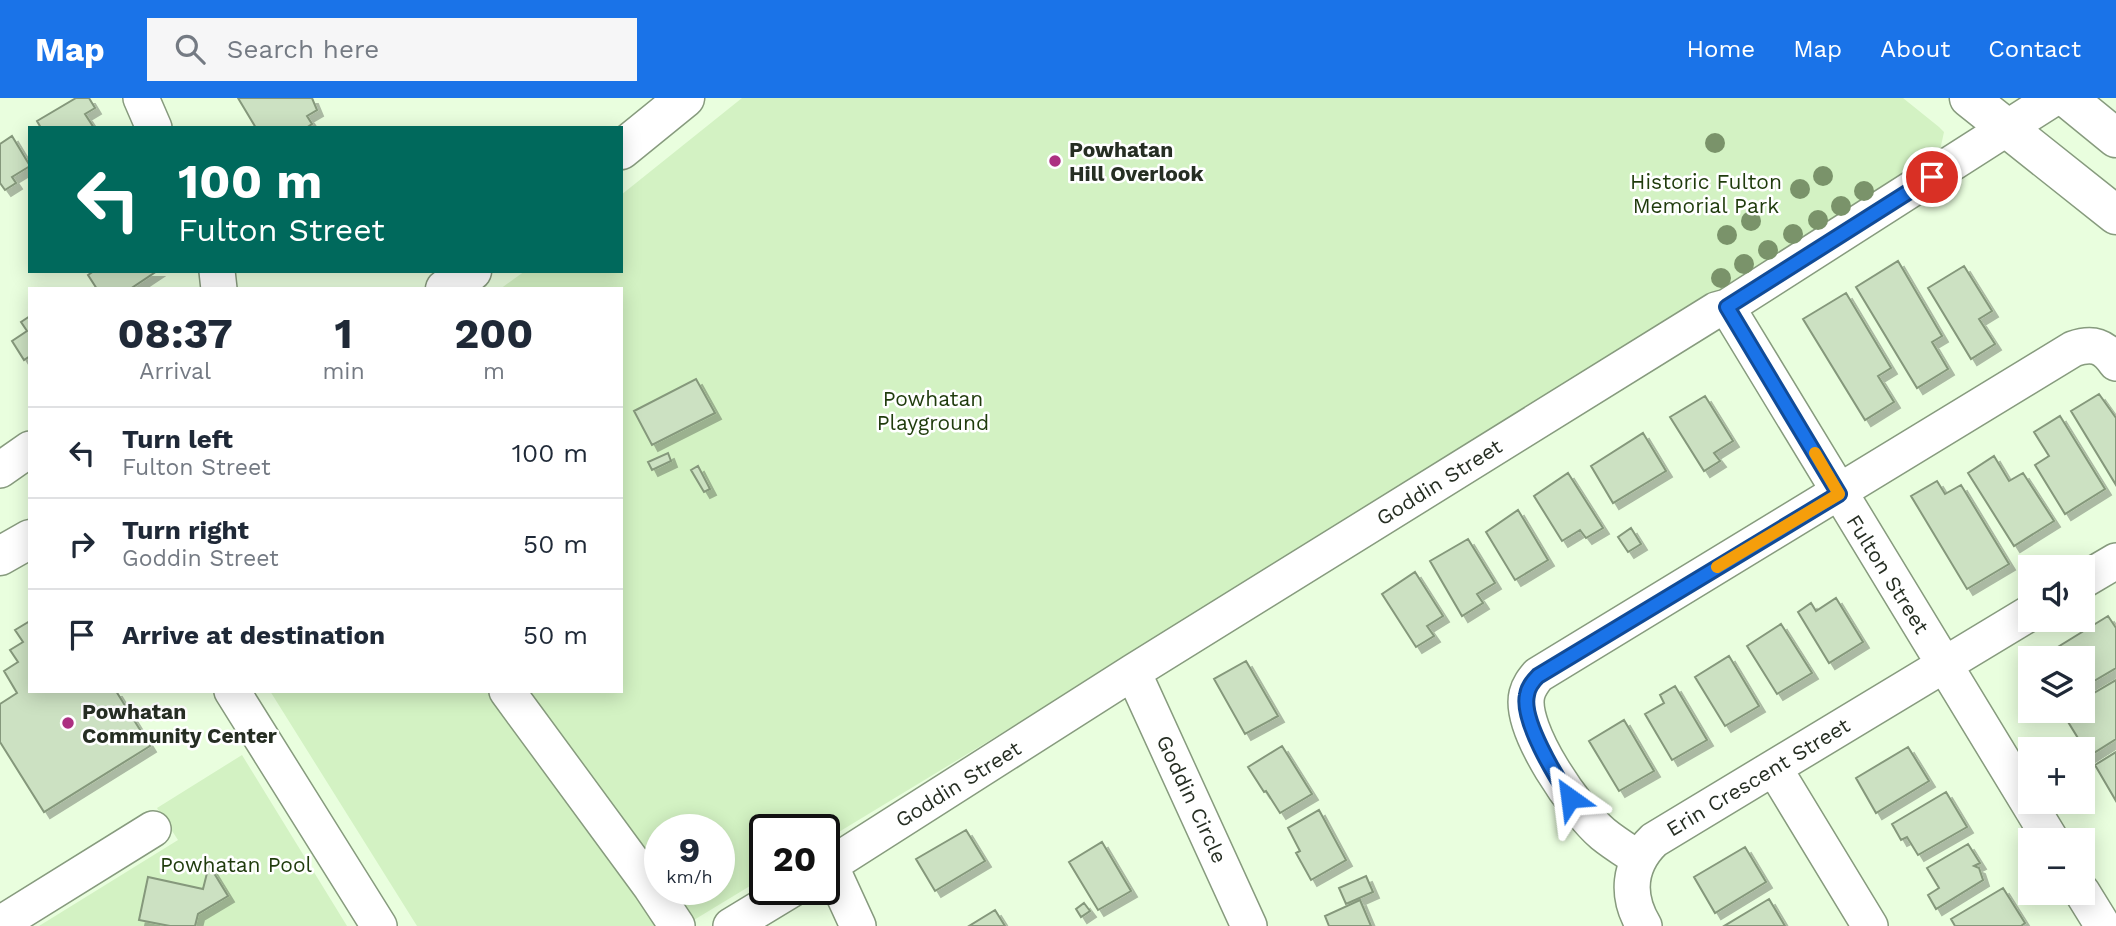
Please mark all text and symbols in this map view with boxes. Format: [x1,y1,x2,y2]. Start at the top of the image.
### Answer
search box [147,18,637,81]
text: Map [35,30,105,69]
icon: search [171,30,209,68]
text: Search here [227,34,379,64]
text: Home [1687,35,1755,63]
text: Map [1793,35,1842,63]
text: About [1880,35,1950,63]
text: Contact [1988,35,2081,63]
place label: Powhatan Hill Overlook [1069,137,1204,186]
pin [1902,147,1962,207]
text: 100 m [178,152,322,210]
marker: Powhatan Hill Overlook [1047,153,1063,169]
icon: left [63,154,154,245]
icon: arrive [1913,158,1951,196]
park label: Historic Fulton Memorial Park [1630,169,1782,218]
text: Fulton Street [178,211,385,249]
text: 08:37 [118,309,233,358]
text: 1 [335,309,353,358]
text: 200 [454,309,533,358]
text: Arrival [139,358,211,385]
text: min [322,358,365,385]
text: m [483,358,505,385]
park label: Powhatan Playground [877,386,989,435]
text: Turn left [122,424,233,454]
street label: Goddin Street [1372,433,1506,531]
icon: left [63,434,101,472]
text: 100 m [512,438,588,468]
text: Fulton Street [122,454,271,481]
street label: Fulton Street [1841,510,1935,638]
text: Turn right [122,515,249,545]
icon: right [63,525,101,563]
text: 50 m [523,529,588,559]
text: Goddin Street [122,545,279,572]
map controls [2018,555,2095,905]
button: sound [2018,555,2095,632]
icon: arrive [63,616,101,654]
text: Arrive at destination [122,620,385,650]
text: 50 m [523,620,588,650]
button: layers [2018,646,2095,723]
place label: Powhatan Community Center [82,699,277,748]
street label: Erin Crescent Street [1662,712,1854,842]
marker: Powhatan Community Center [60,715,76,731]
street label: Goddin Circle [1151,731,1233,867]
street label: Goddin Street [891,735,1025,833]
button: + [2018,737,2095,814]
position arrow [1533,761,1607,835]
speed limit sign: 20 [749,814,840,905]
button: − [2018,828,2095,905]
text: 9 [679,829,700,871]
park label: Powhatan Pool [160,852,313,877]
text: km/h [666,866,713,887]

